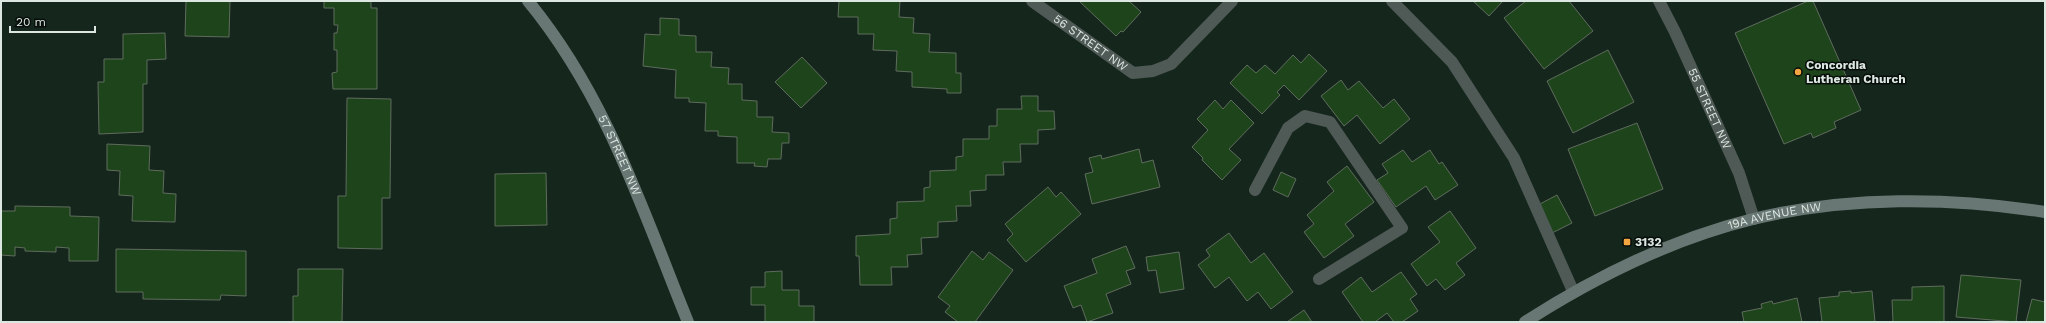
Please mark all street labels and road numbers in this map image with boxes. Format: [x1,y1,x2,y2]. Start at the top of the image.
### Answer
street label: 56 STREET NW [1051,12,1131,74]
street label: 55 STREET NW [1685,66,1734,152]
street label: 57 STREET NW [595,113,644,198]
street label: 19A AVENUE NW [1726,200,1822,232]

